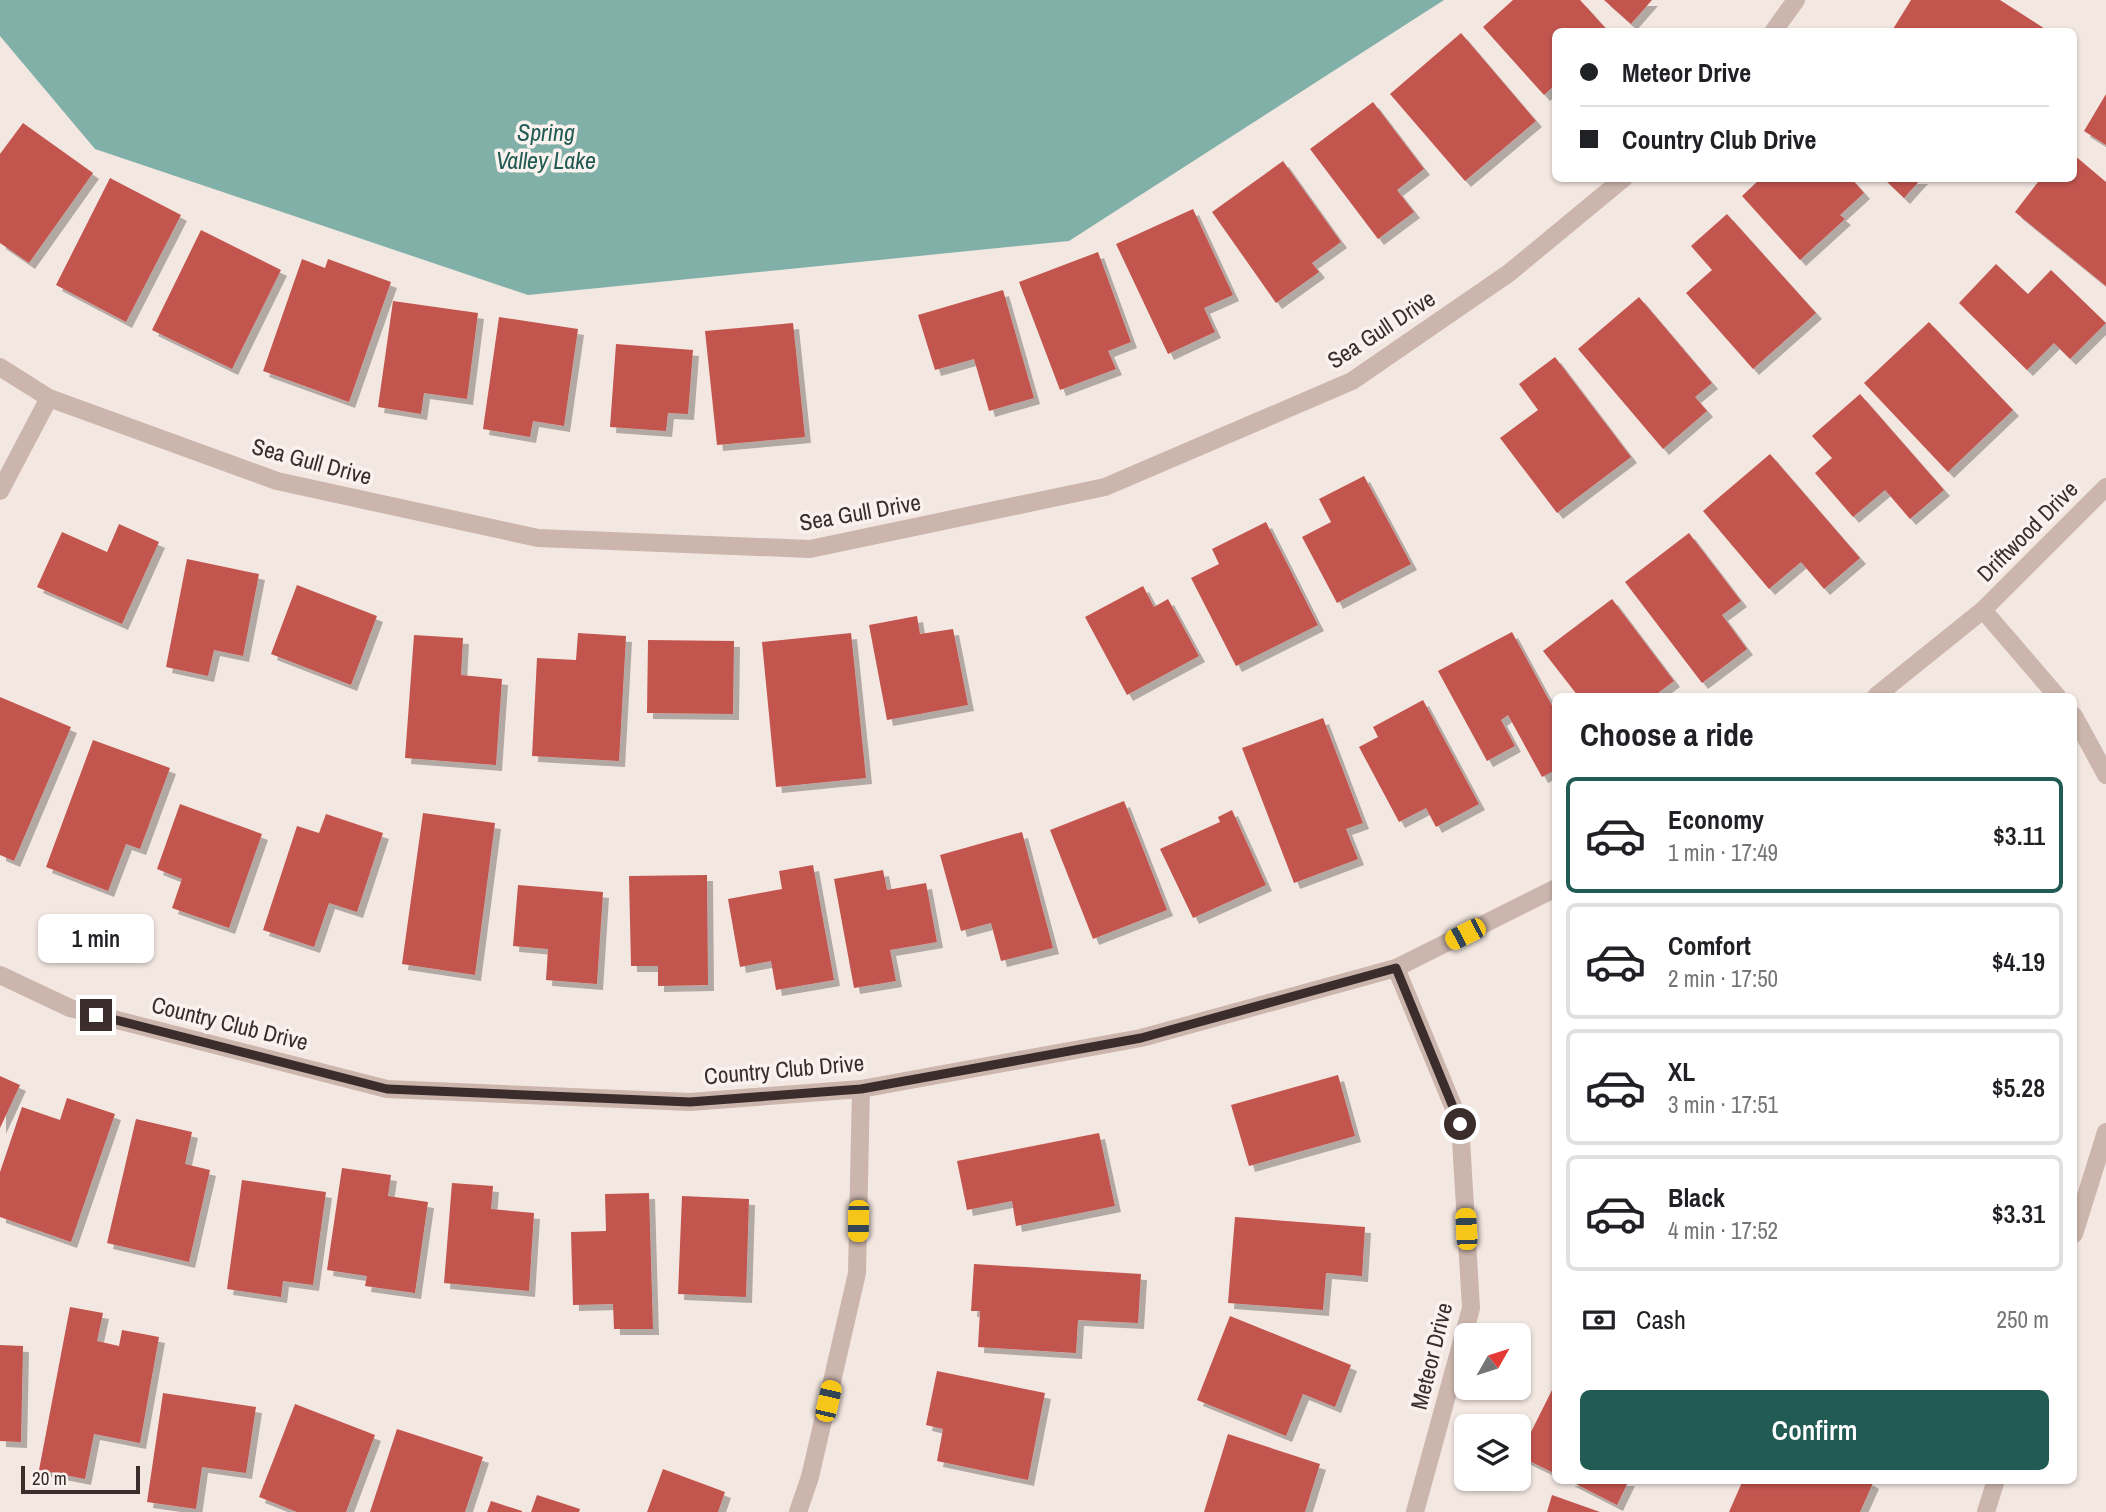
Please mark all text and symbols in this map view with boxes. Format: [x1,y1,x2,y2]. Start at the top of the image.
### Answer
text: Meteor Drive [1622,55,1751,90]
water label: Spring Valley Lake [496,116,596,176]
text: Country Club Drive [1622,122,1816,157]
street label: Sea Gull Drive [1321,283,1441,375]
street label: Sea Gull Drive [249,430,375,492]
street label: Driftwood Drive [1970,474,2084,588]
street label: Sea Gull Drive [797,486,923,538]
text: Choose a ride [1580,713,1754,756]
text: Economy [1668,802,1764,837]
icon: car [1584,804,1647,867]
text: $3.11 [1993,818,2045,853]
text: 1 min · 17:49 [1668,837,1778,868]
callout: 1 min [38,914,154,962]
car [1442,915,1489,953]
text: 1 min [72,923,120,954]
text: Comfort [1668,928,1751,963]
icon: car [1584,930,1647,993]
text: $4.19 [1992,944,2045,979]
text: 2 min · 17:50 [1668,963,1778,994]
street label: Country Club Drive [148,989,312,1057]
route end [80,999,112,1031]
street label: Country Club Drive [703,1047,865,1091]
text: XL [1668,1054,1695,1089]
icon: car [1584,1056,1647,1119]
text: $5.28 [1992,1070,2045,1105]
text: 3 min · 17:51 [1668,1089,1778,1120]
route start [1444,1108,1476,1140]
text: Black [1668,1180,1725,1215]
icon: car [1584,1182,1647,1245]
text: $3.31 [1992,1196,2045,1231]
car [848,1200,869,1242]
car [1455,1207,1478,1251]
text: 4 min · 17:52 [1668,1215,1778,1246]
street label: Meteor Drive [1403,1299,1459,1413]
icon: cash [1580,1301,1618,1339]
text: Cash [1636,1302,1686,1337]
text: 250 m [1997,1304,2049,1335]
north arrow [1454,1323,1531,1400]
map controls [1454,1323,1531,1491]
car [814,1378,843,1424]
button: Confirm [1580,1390,2049,1470]
button: layers [1454,1414,1531,1491]
scale bar [21,1463,140,1495]
text: 20 m [32,1465,67,1491]

